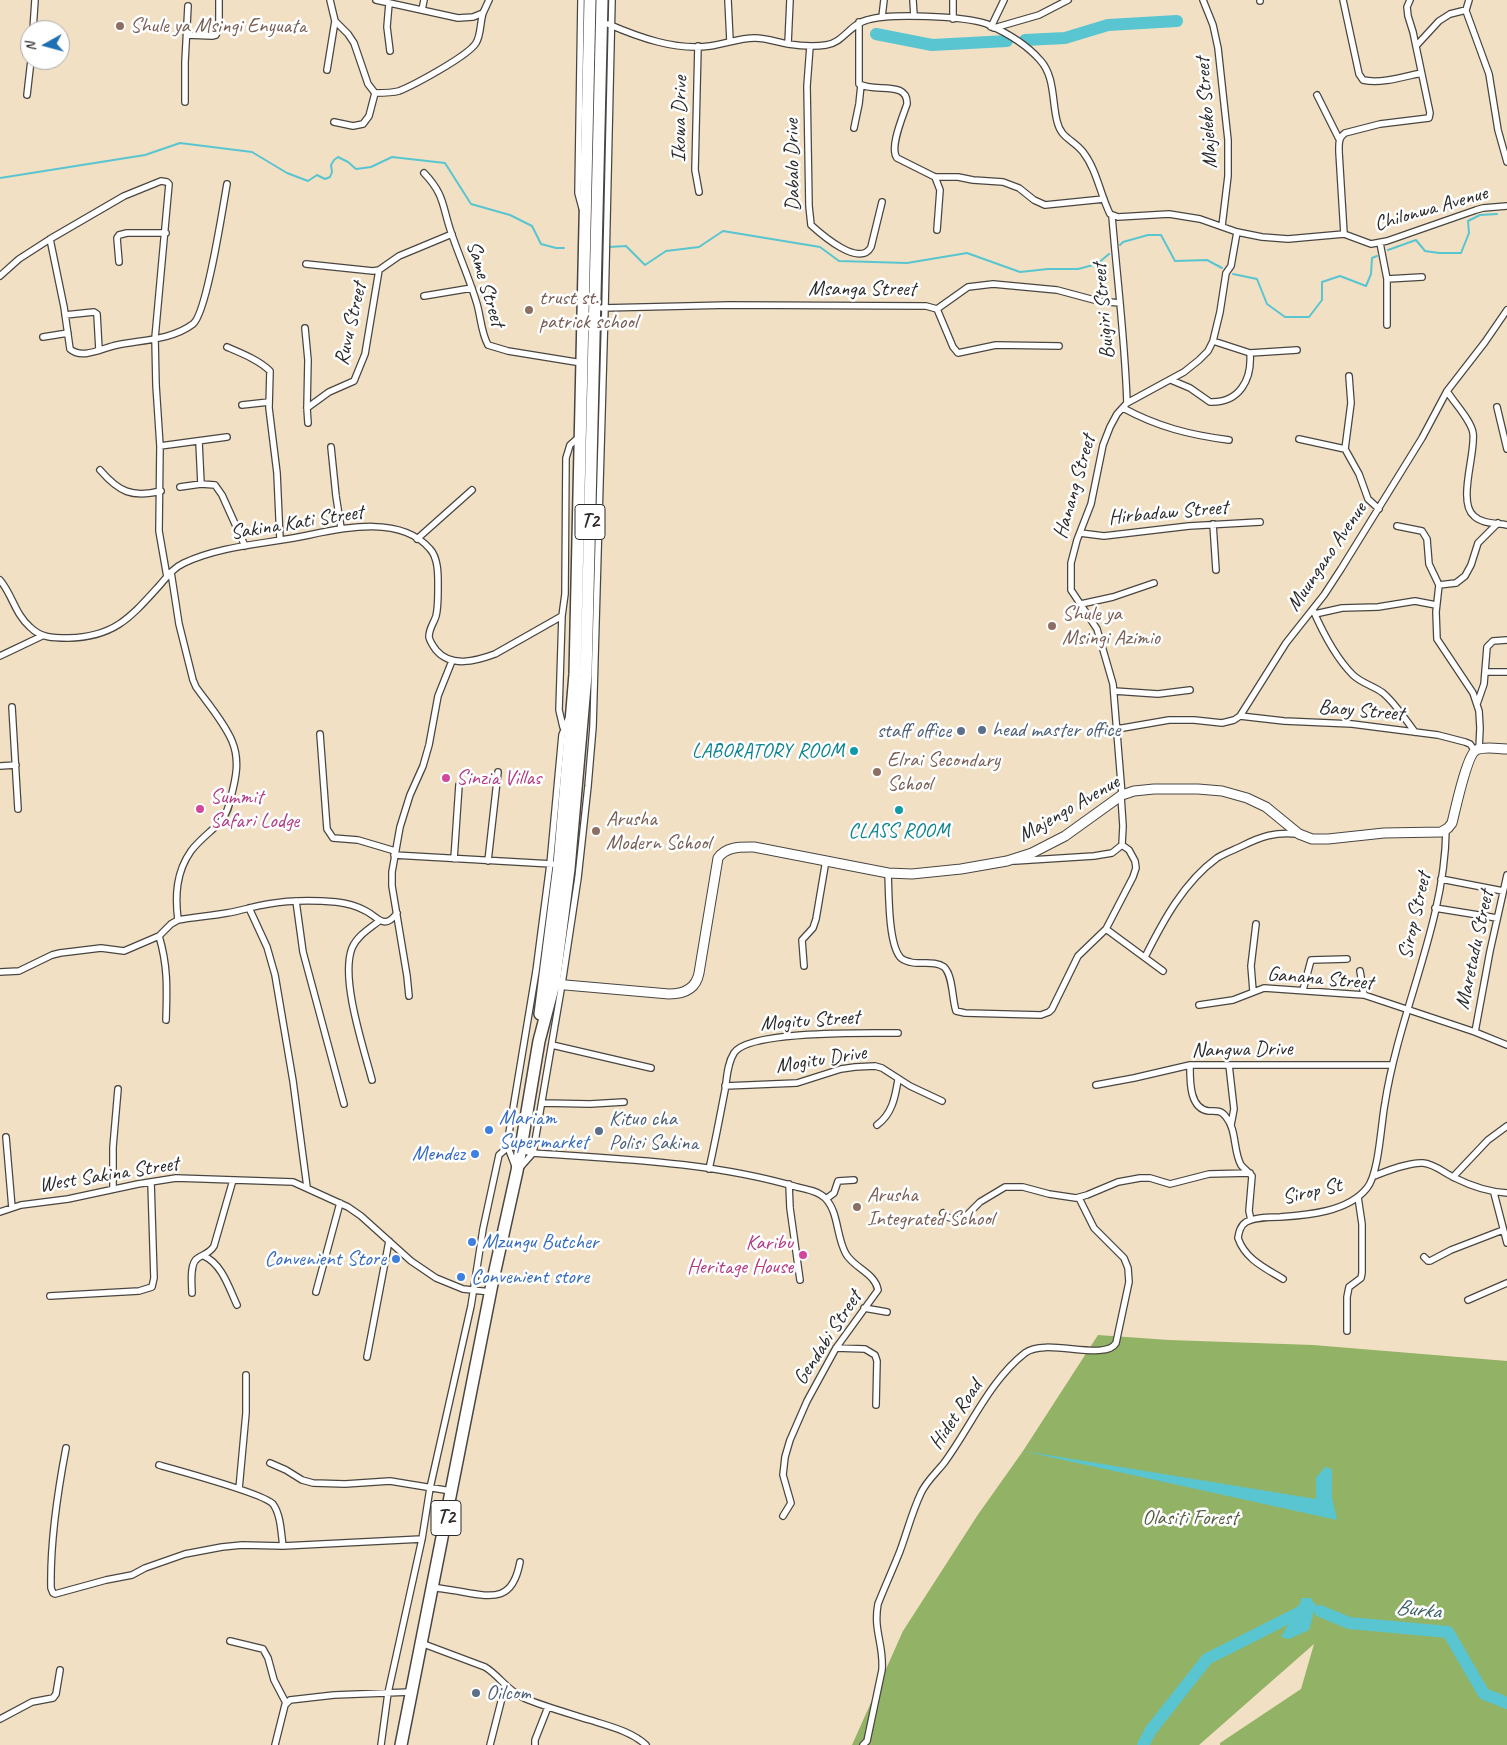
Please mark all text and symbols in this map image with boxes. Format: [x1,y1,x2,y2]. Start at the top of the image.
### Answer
place label: Shule ya Msingi Enyuata [130,13,306,39]
north arrow [20,20,70,70]
marker: Shule ya Msingi Enyuata [114,20,126,32]
text: N [22,41,40,52]
street label: Majeleko Street [1191,56,1223,170]
street label: Ikowa Drive [667,76,693,162]
street label: Dabalo Drive [780,118,806,212]
street label: Chilonwa Avenue [1371,181,1491,237]
street label: Same Street [460,238,510,330]
street label: Buigiri Street [1087,262,1121,360]
street label: Msanga Street [808,276,916,302]
street label: Ruvu Street [329,280,373,368]
place label: trust st. patrick school [539,285,637,335]
marker: trust st. patrick school [523,304,535,316]
street label: Hanang Street [1048,432,1102,542]
street label: Hirbadaw Street [1107,495,1229,531]
street label: Muungano Avenue [1281,498,1373,616]
street label: Sakina Kati Street [229,500,365,546]
road number: T2 [575,504,605,540]
place label: Shule ya Msingi Azimio [1062,601,1160,651]
marker: Shule ya Msingi Azimio [1046,620,1058,632]
street label: Baoy Street [1317,695,1405,727]
place label: head master office [992,717,1120,743]
place label: staff office [877,718,951,744]
marker: head master office [976,724,988,736]
marker: staff office [955,725,967,737]
place label: LABORATORY ROOM [692,738,844,764]
marker: LABORATORY ROOM [848,745,860,757]
place label: Elrai Secondary School [887,747,1000,797]
place label: Sinzia Villas [456,765,541,791]
marker: Elrai Secondary School [871,766,883,778]
street label: Majengo Avenue [1014,770,1124,848]
marker: Sinzia Villas [440,772,452,784]
place label: Summit Safari Lodge [210,784,299,834]
marker: Summit Safari Lodge [194,803,206,815]
marker: CLASS ROOM [893,804,905,816]
place label: Arusha Modern School [606,806,711,856]
place label: CLASS ROOM [848,818,950,844]
marker: Arusha Modern School [590,825,602,837]
street label: Sirop Street [1393,870,1437,962]
street label: Maretadu Street [1450,888,1500,1012]
street label: Ganana Street [1266,962,1374,996]
street label: Mogitu Street [760,1005,860,1037]
street label: Nangwa Drive [1191,1037,1293,1063]
street label: Mogitu Drive [774,1040,868,1080]
place label: Mariam Supermarket [499,1105,588,1155]
place label: Kituo cha Polisi Sakina [609,1106,698,1156]
marker: Mariam Supermarket [483,1124,495,1136]
marker: Kituo cha Polisi Sakina [593,1125,605,1137]
place label: Mendez [412,1141,465,1167]
marker: Mendez [469,1148,481,1160]
street label: West Sakina Street [37,1152,181,1198]
street label: Sirop St [1280,1173,1344,1211]
place label: Arusha Integrated School [867,1182,994,1232]
marker: Arusha Integrated School [851,1201,863,1213]
place label: Mzungu Butcher [482,1229,598,1255]
place label: Karibu Heritage House [687,1230,793,1280]
marker: Mzungu Butcher [466,1236,478,1248]
place label: Convenient Store [264,1246,386,1272]
marker: Karibu Heritage House [797,1249,809,1261]
marker: Convenient Store [390,1253,402,1265]
place label: Convenient store [471,1264,589,1290]
marker: Convenient store [455,1271,467,1283]
street label: Gendabi Street [788,1286,868,1390]
street label: Hidet Road [924,1376,988,1454]
road number: T2 [431,1500,461,1536]
park label: Olasiti Forest [1142,1505,1238,1531]
water label: Burka [1395,1595,1441,1625]
place label: Oilcom [486,1680,531,1706]
marker: Oilcom [470,1687,482,1699]

